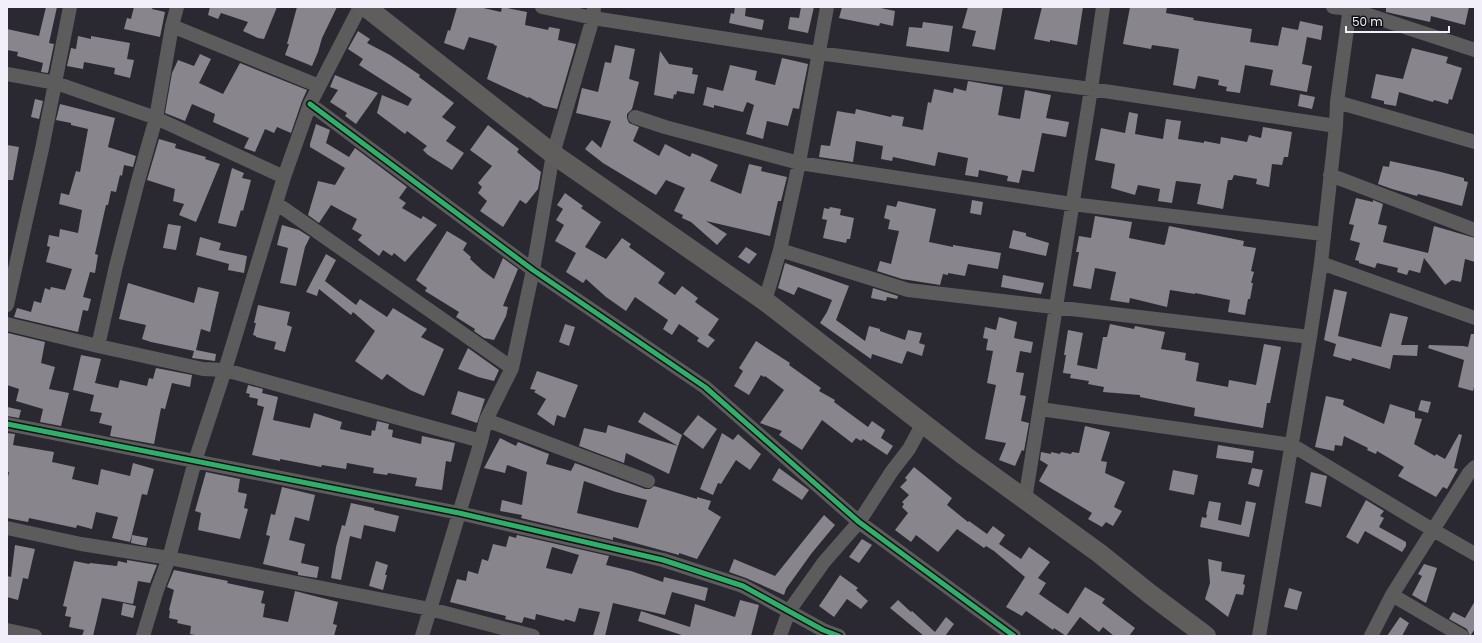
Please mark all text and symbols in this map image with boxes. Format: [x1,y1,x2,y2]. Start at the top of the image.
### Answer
scale bar [1346,8,1449,34]
text: 50 m [1352,13,1383,30]

